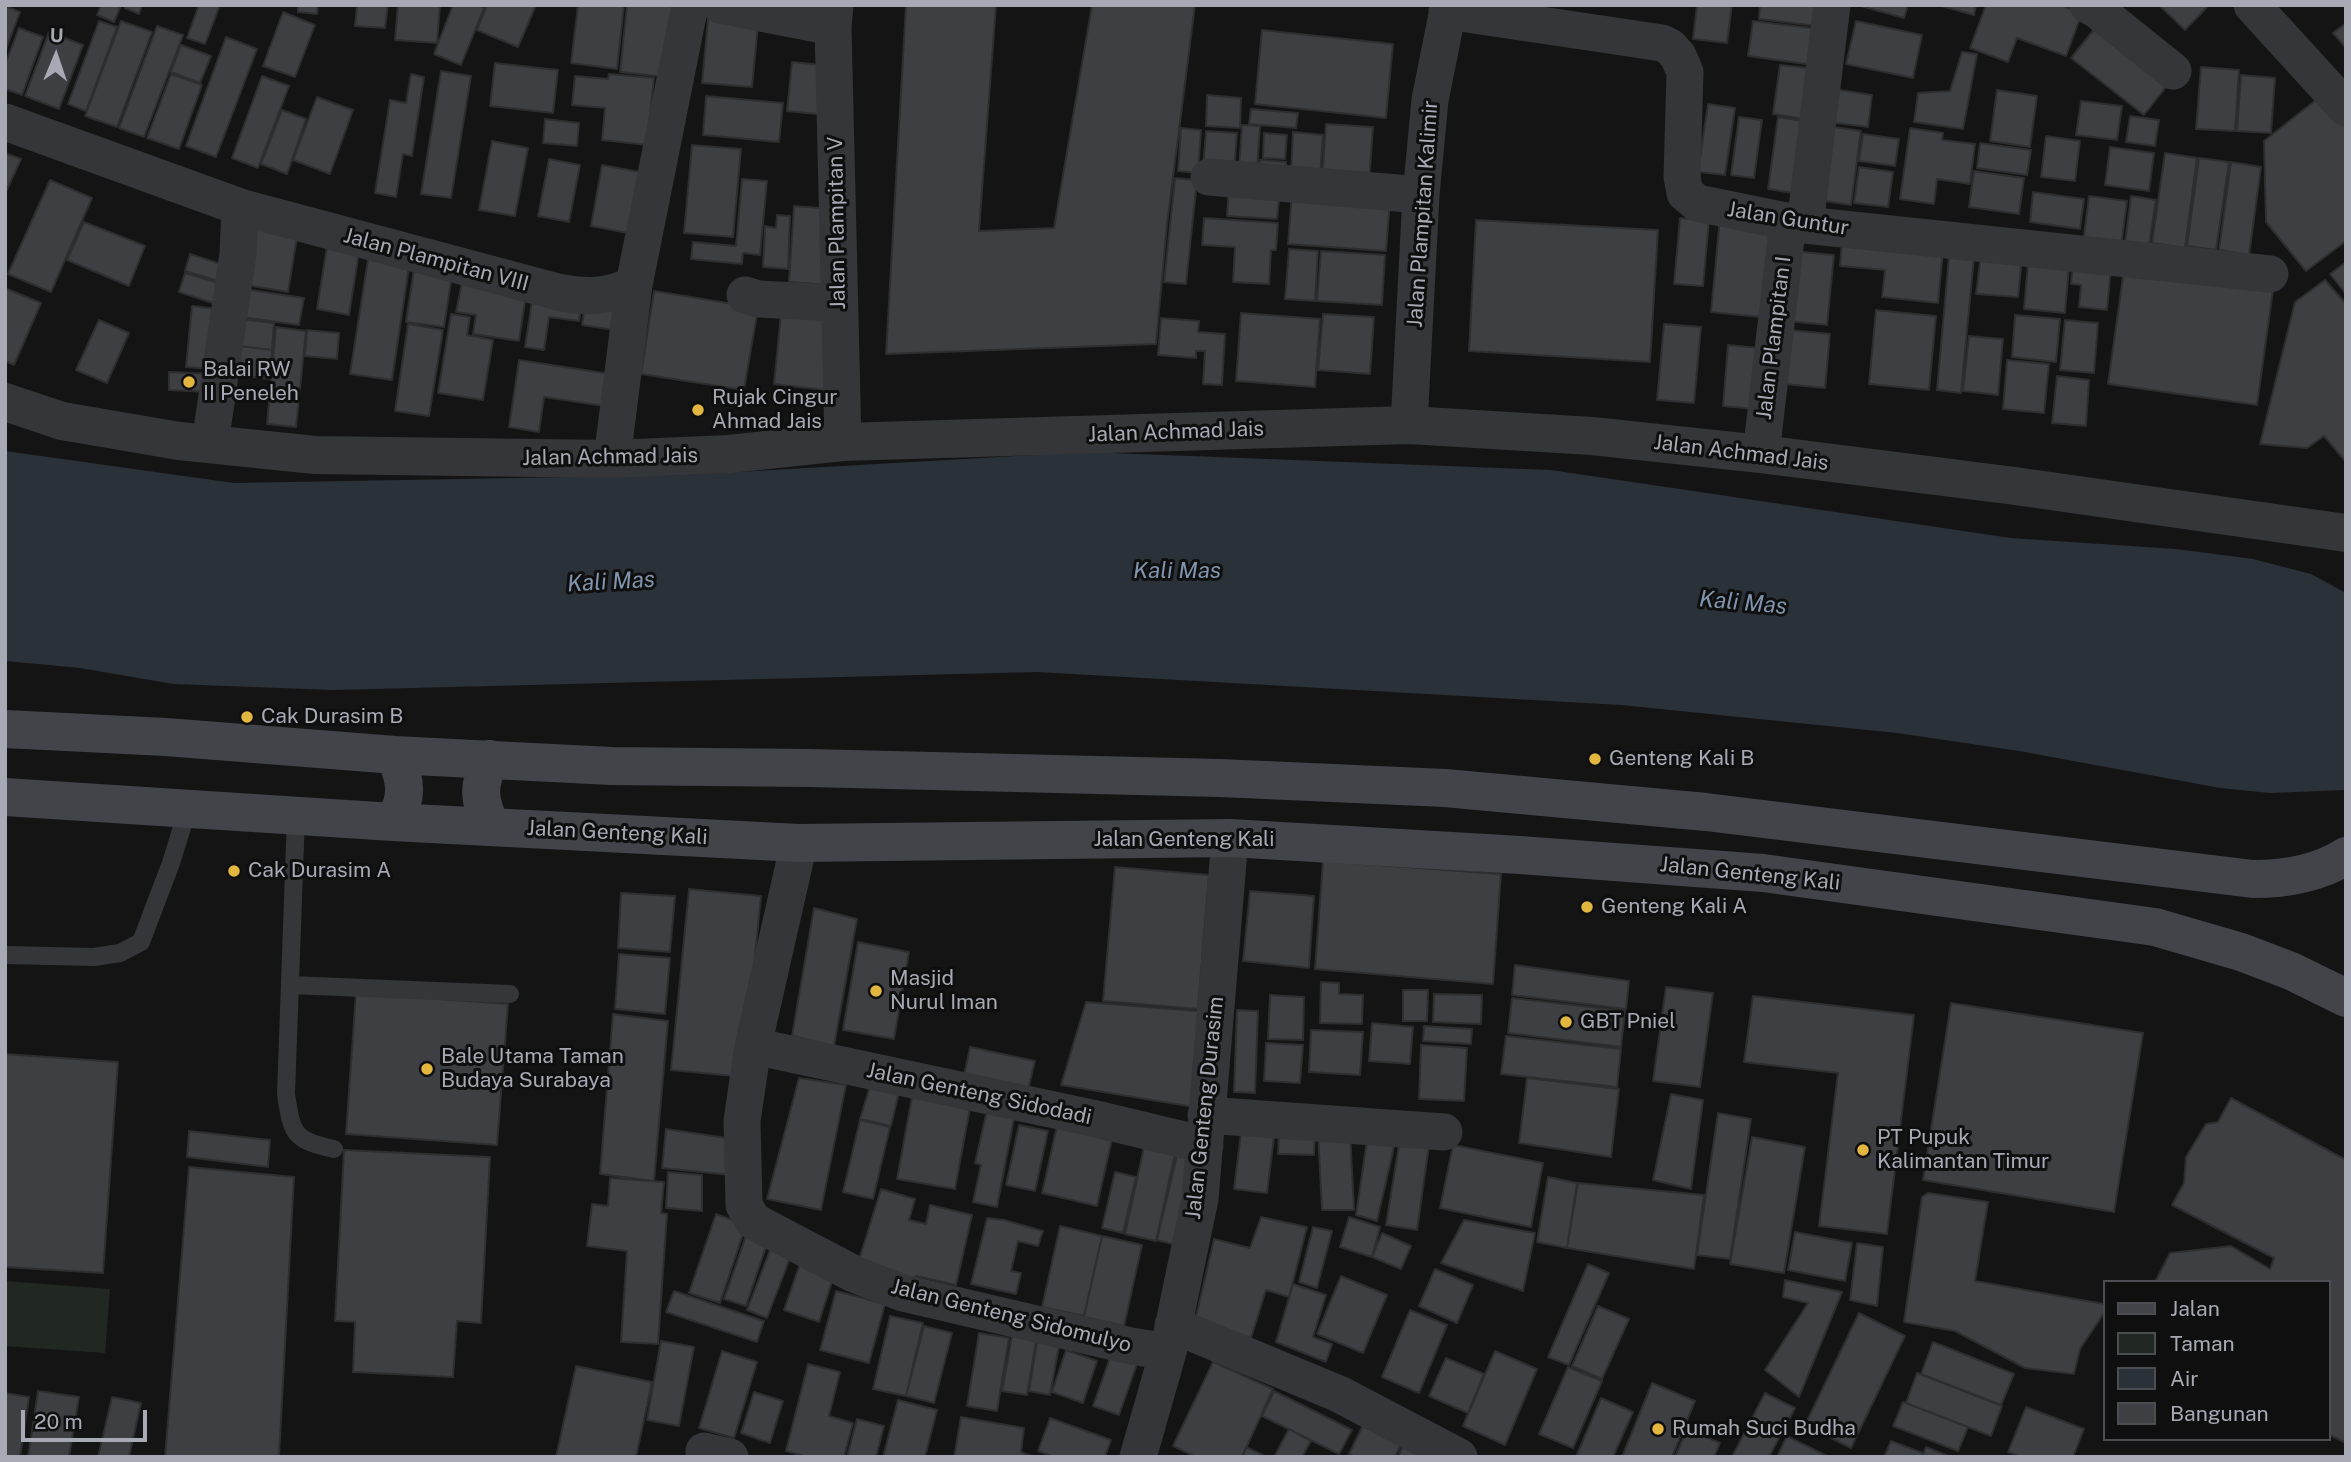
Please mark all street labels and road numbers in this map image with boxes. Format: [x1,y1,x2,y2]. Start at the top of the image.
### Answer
street label: Jalan Plampitan Kalimir [1402,99,1444,329]
street label: Jalan Plampitan V [823,136,851,310]
street label: Jalan Guntur [1725,197,1851,241]
street label: Jalan Plampitan VIII [341,223,531,297]
street label: Jalan Plampitan I [1751,255,1797,421]
street label: Jalan Achmad Jais [1088,416,1264,448]
street label: Jalan Achmad Jais [1652,430,1830,476]
street label: Jalan Achmad Jais [522,443,698,471]
street label: Jalan Genteng Kali [526,816,708,850]
street label: Jalan Genteng Kali [1093,827,1275,853]
street label: Jalan Genteng Kali [1659,852,1841,896]
street label: Jalan Genteng Durasim [1181,995,1229,1221]
street label: Jalan Genteng Sidodadi [864,1058,1094,1130]
street label: Jalan Genteng Sidomulyo [888,1274,1134,1358]

